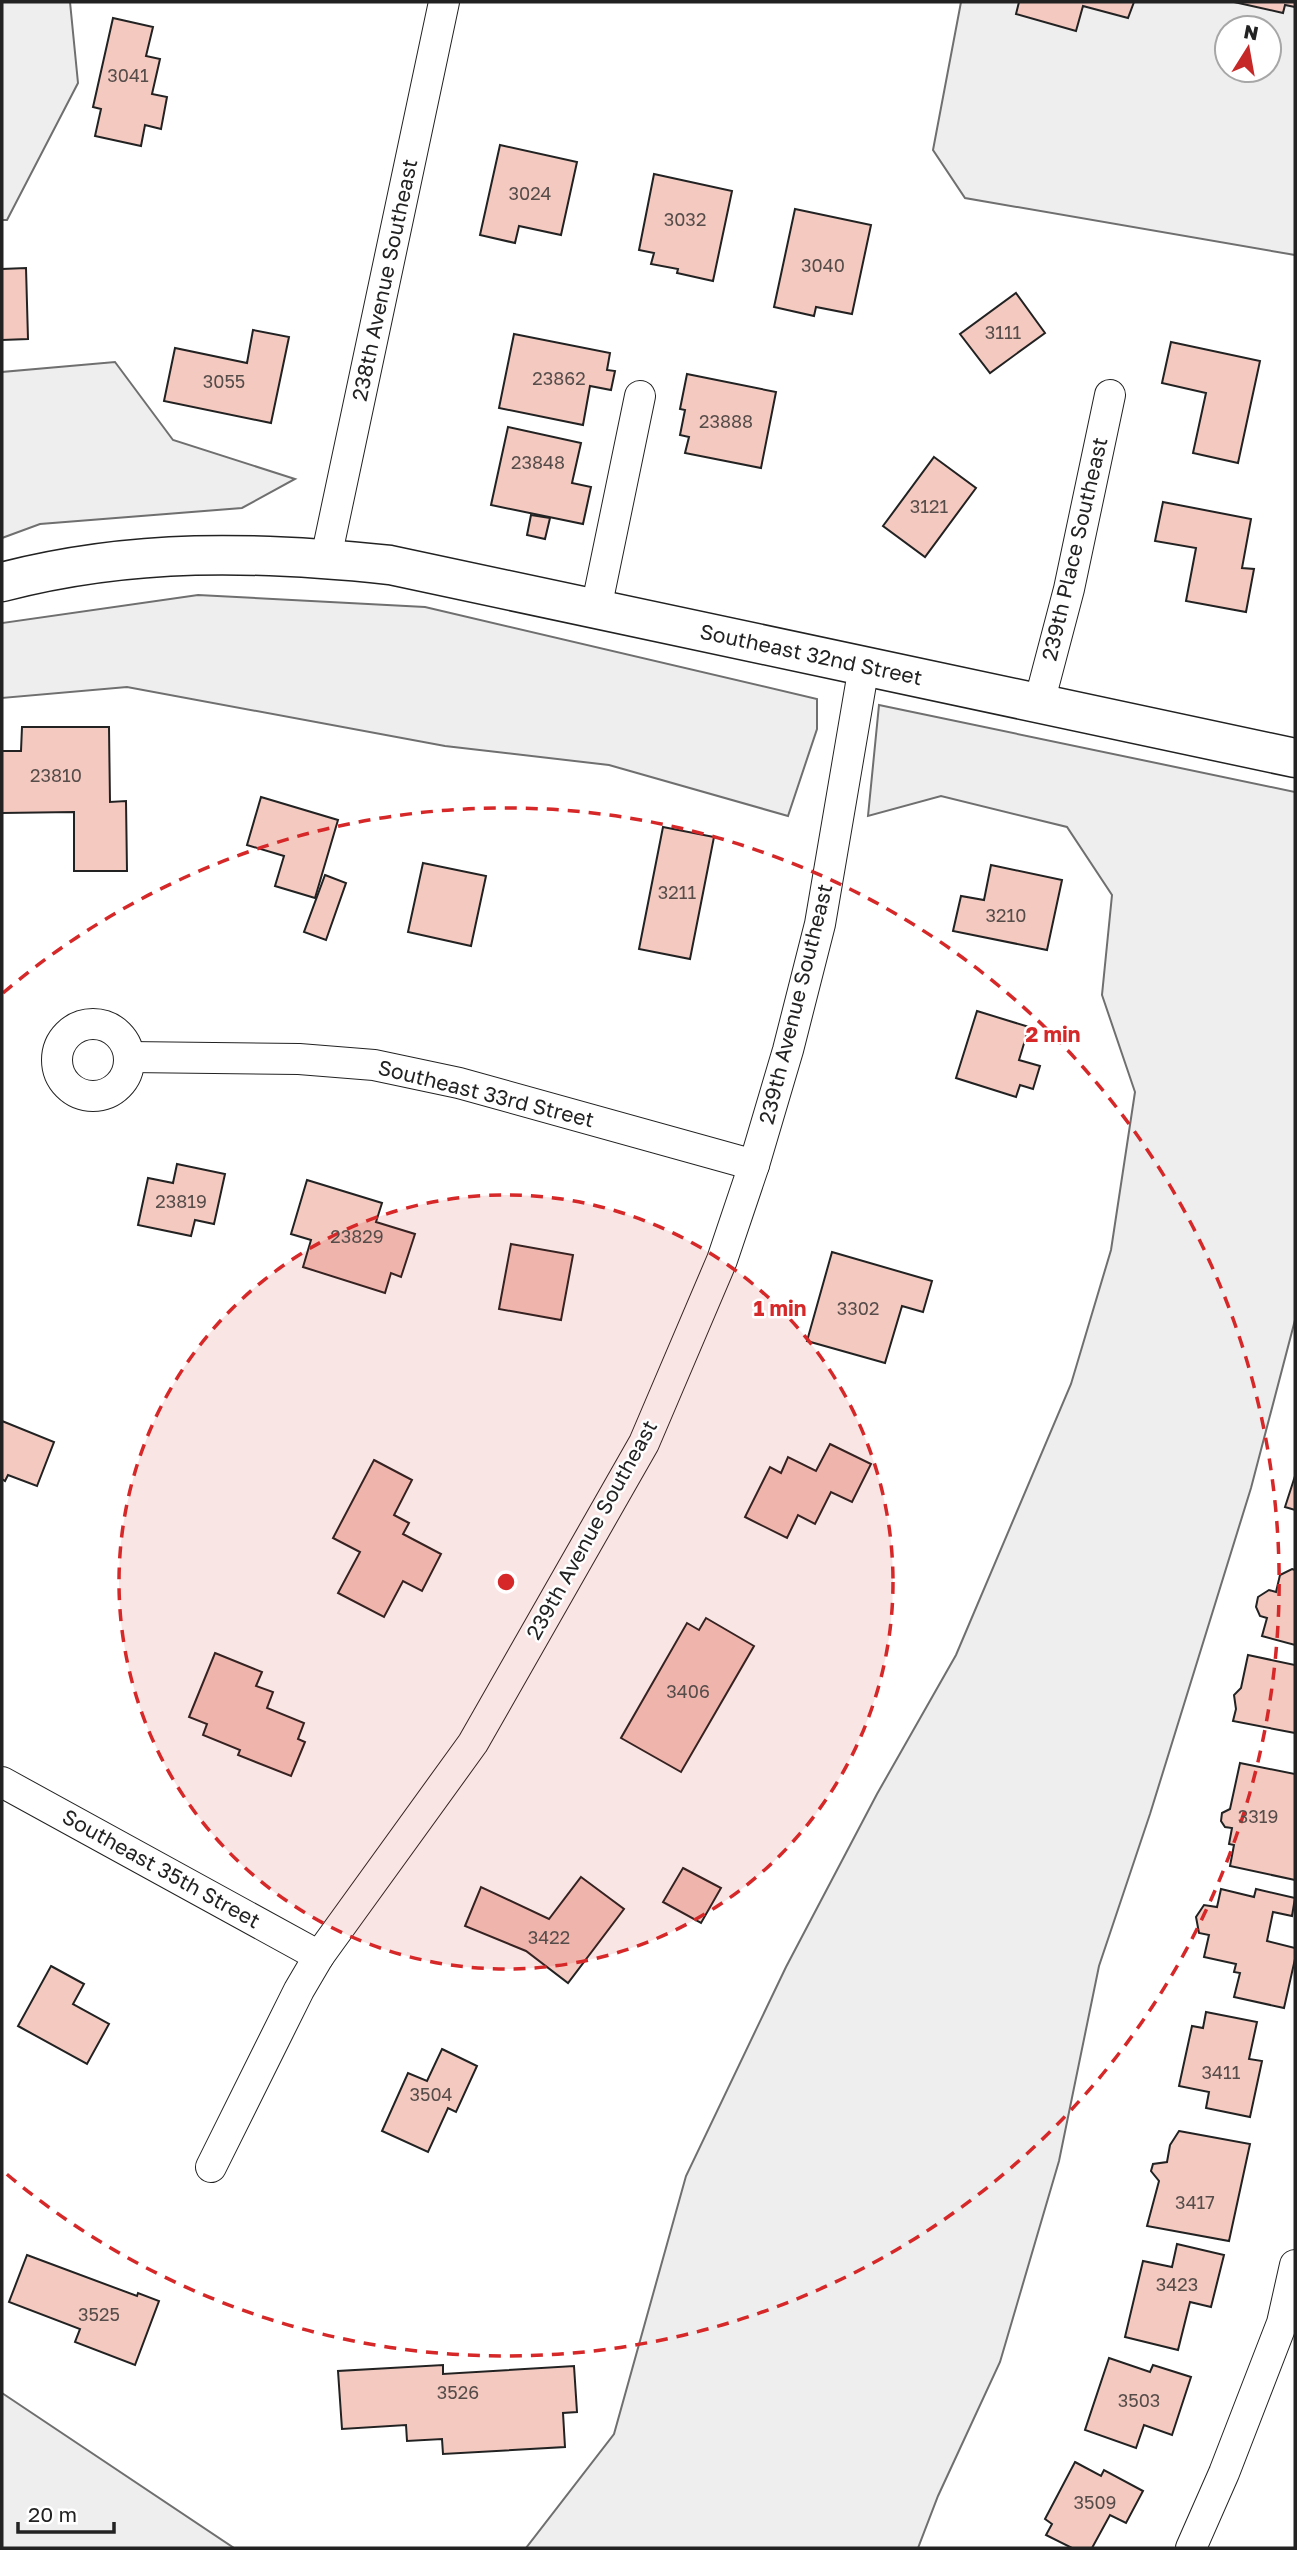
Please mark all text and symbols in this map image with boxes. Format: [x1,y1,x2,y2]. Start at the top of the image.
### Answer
north arrow [1213,14,1283,84]
text: N [1242,19,1261,44]
house number: 3041 [107,64,149,86]
street label: 238th Avenue Southeast [346,156,422,403]
house number: 3024 [508,182,552,204]
house number: 3032 [664,208,706,230]
house number: 3040 [801,254,845,276]
house number: 3111 [985,321,1022,343]
house number: 23862 [532,367,586,389]
house number: 3055 [203,370,245,392]
house number: 23888 [699,410,753,432]
street label: 239th Place Southeast [1036,434,1112,663]
house number: 23848 [511,451,565,473]
house number: 3121 [910,495,948,517]
street label: Southeast 32nd Street [698,618,925,690]
house number: 23810 [30,764,82,786]
house number: 3211 [658,881,696,903]
street label: 239th Avenue Southeast [753,881,837,1127]
house number: 3210 [986,904,1026,926]
text: 2 min [1026,1021,1080,1047]
street label: Southeast 33rd Street [376,1054,597,1132]
house number: 23819 [155,1190,207,1212]
house number: 23829 [330,1225,384,1247]
text: 1 min [754,1295,806,1321]
house number: 3302 [837,1297,879,1319]
street label: 239th Avenue Southeast [520,1415,662,1644]
centre of rings [494,1570,518,1594]
house number: 3406 [666,1680,710,1702]
street label: Southeast 35th Street [58,1803,265,1933]
house number: 3319 [1238,1805,1278,1827]
house number: 3422 [528,1926,570,1948]
house number: 3411 [1202,2061,1241,2083]
house number: 3504 [409,2083,453,2105]
house number: 3417 [1175,2191,1215,2213]
house number: 3423 [1156,2273,1198,2295]
house number: 3525 [78,2303,120,2325]
house number: 3526 [437,2381,479,2403]
house number: 3503 [1118,2389,1160,2411]
scale bar [18,2490,114,2534]
house number: 3509 [1073,2491,1117,2513]
text: 20 m [28,2501,77,2527]

